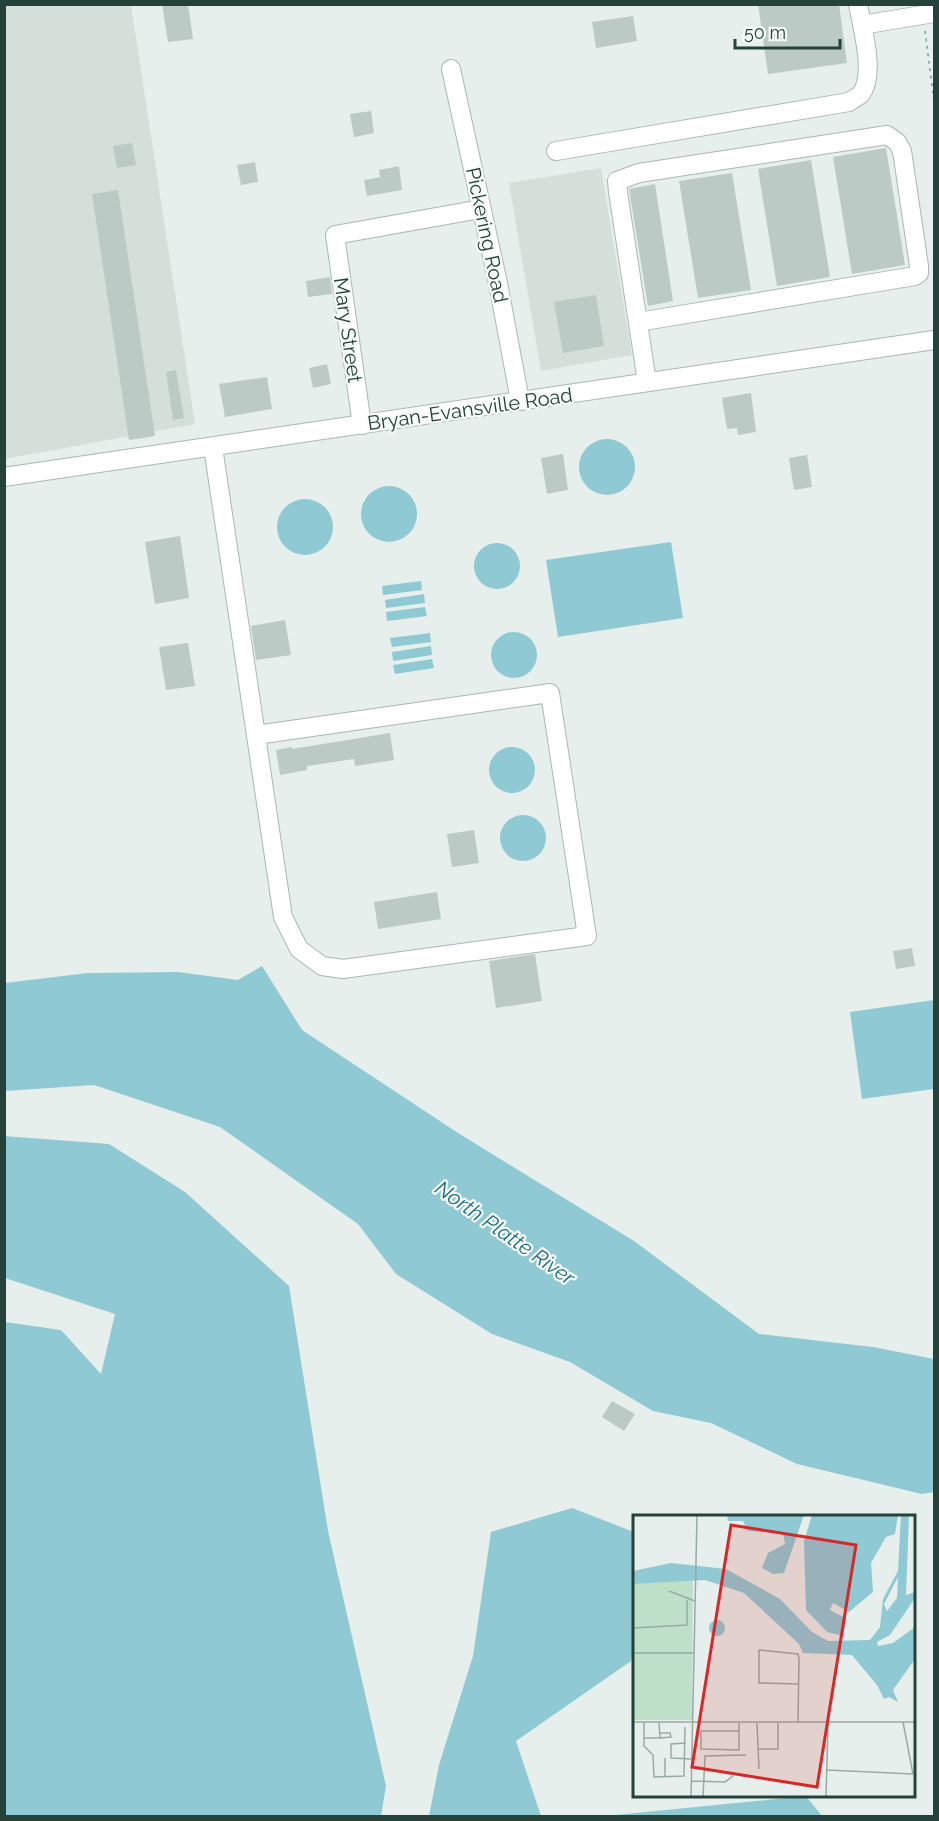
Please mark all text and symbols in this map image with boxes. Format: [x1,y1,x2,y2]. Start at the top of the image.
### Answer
scale bar [735,12,840,50]
text: 50 m [744,22,786,43]
street label: Pickering Road [461,165,513,305]
street label: Mary Street [329,276,367,385]
street label: Bryan-Evansville Road [366,383,574,435]
water label: North Platte River [431,1175,581,1291]
inset map [633,1515,915,1797]

